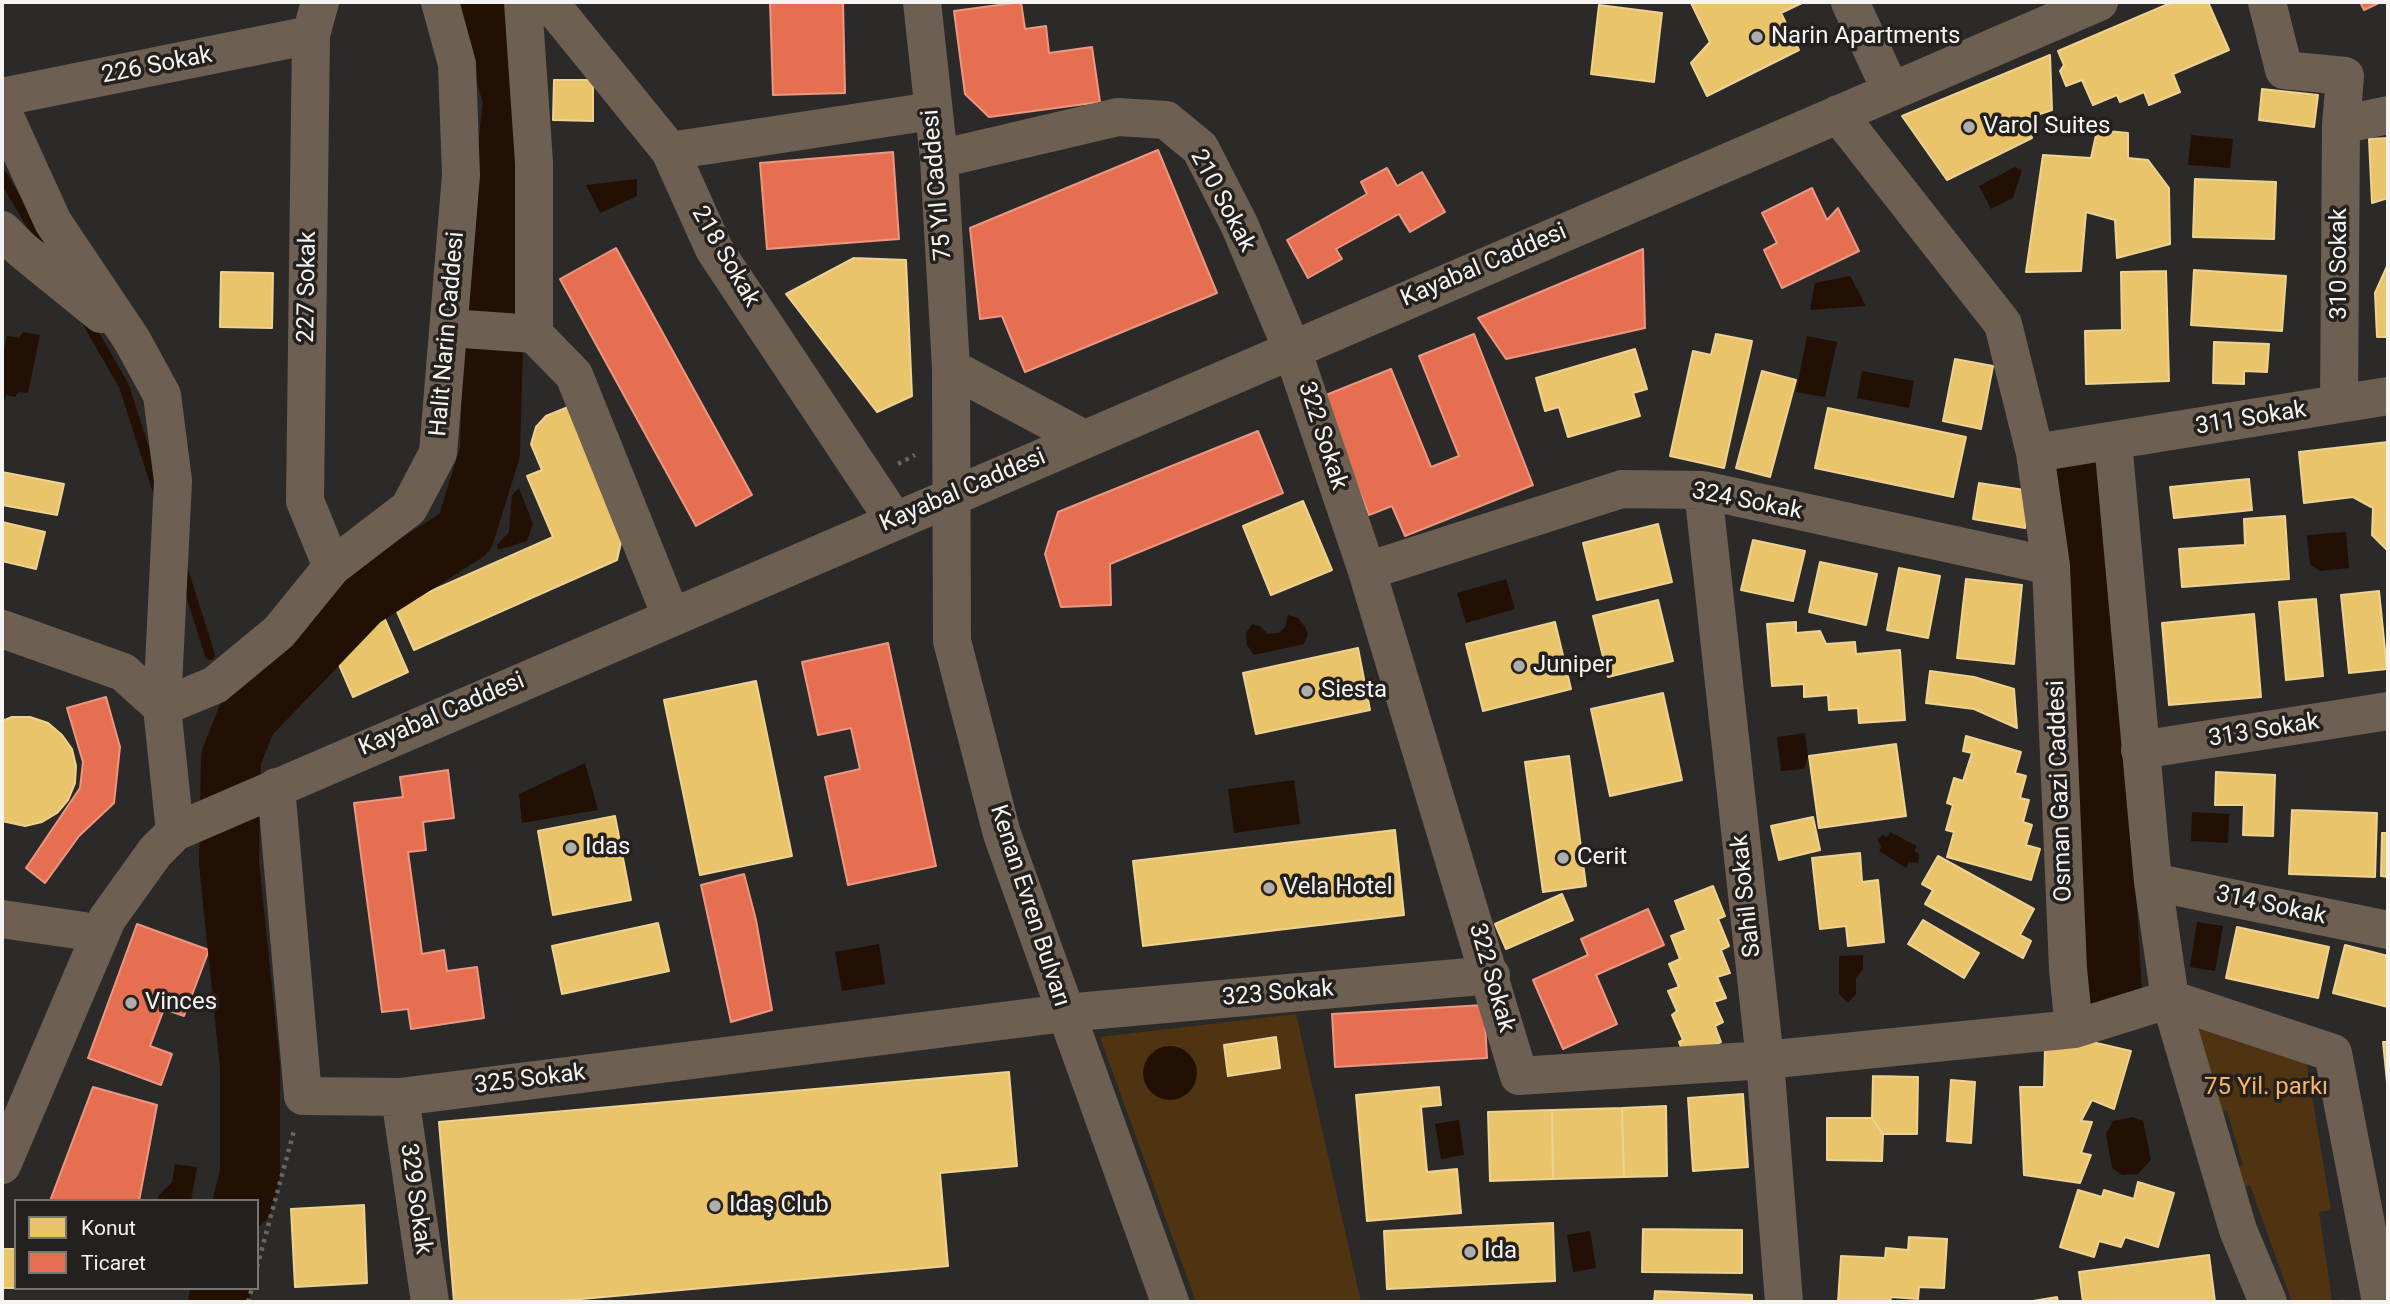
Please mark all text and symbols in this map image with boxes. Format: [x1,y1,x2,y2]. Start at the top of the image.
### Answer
place label: Narin Apartments [1771,23,1960,51]
marker: Narin Apartments [1749,29,1765,45]
street label: 226 Sokak [99,41,215,91]
street label: 75 Yıl Caddesi [917,108,959,262]
place label: Varol Suites [1983,113,2110,141]
marker: Varol Suites [1961,119,1977,135]
street label: 210 Sokak [1183,145,1261,257]
street label: 218 Sokak [685,201,765,313]
street label: 310 Sokak [2326,208,2354,320]
street label: Kayabal Caddesi [1397,218,1571,314]
street label: Halit Narin Caddesi [425,230,471,438]
street label: 227 Sokak [293,231,323,343]
street label: 322 Sokak [1291,378,1353,494]
street label: 311 Sokak [2194,396,2308,442]
street label: Kayabal Caddesi [876,443,1050,539]
street label: 324 Sokak [1689,477,1805,527]
place label: Juniper [1533,652,1613,680]
marker: Juniper [1511,658,1527,674]
street label: Kayabal Caddesi [355,667,529,763]
place label: Siesta [1321,677,1387,705]
street label: Osman Gazi Caddesi [2043,680,2079,902]
marker: Siesta [1299,683,1315,699]
street label: 313 Sokak [2207,708,2321,754]
street label: Kenan Evren Bulvarı [983,801,1075,1011]
street label: Sahil Sokak [1726,833,1768,959]
place label: Idas [585,834,631,862]
marker: Idas [563,840,579,856]
place label: Cerit [1577,844,1627,872]
marker: Cerit [1555,850,1571,866]
place label: Vela Hotel [1283,874,1393,902]
marker: Vela Hotel [1261,880,1277,896]
street label: 314 Sokak [2213,880,2329,932]
street label: 322 Sokak [1462,920,1520,1036]
street label: 323 Sokak [1221,975,1335,1013]
place label: Vinces [145,989,217,1017]
marker: Vinces [123,995,139,1011]
street label: 325 Sokak [473,1059,587,1101]
park label: 75 Yil. parkı [2204,1074,2328,1102]
street label: 329 Sokak [393,1142,437,1256]
place label: Idaş Club [729,1192,829,1220]
marker: Idaş Club [707,1198,723,1214]
legend [14,1199,259,1290]
text: Konut [81,1216,136,1240]
place label: Ida [1484,1238,1517,1266]
marker: Ida [1462,1244,1478,1260]
text: Ticaret [81,1251,146,1275]

